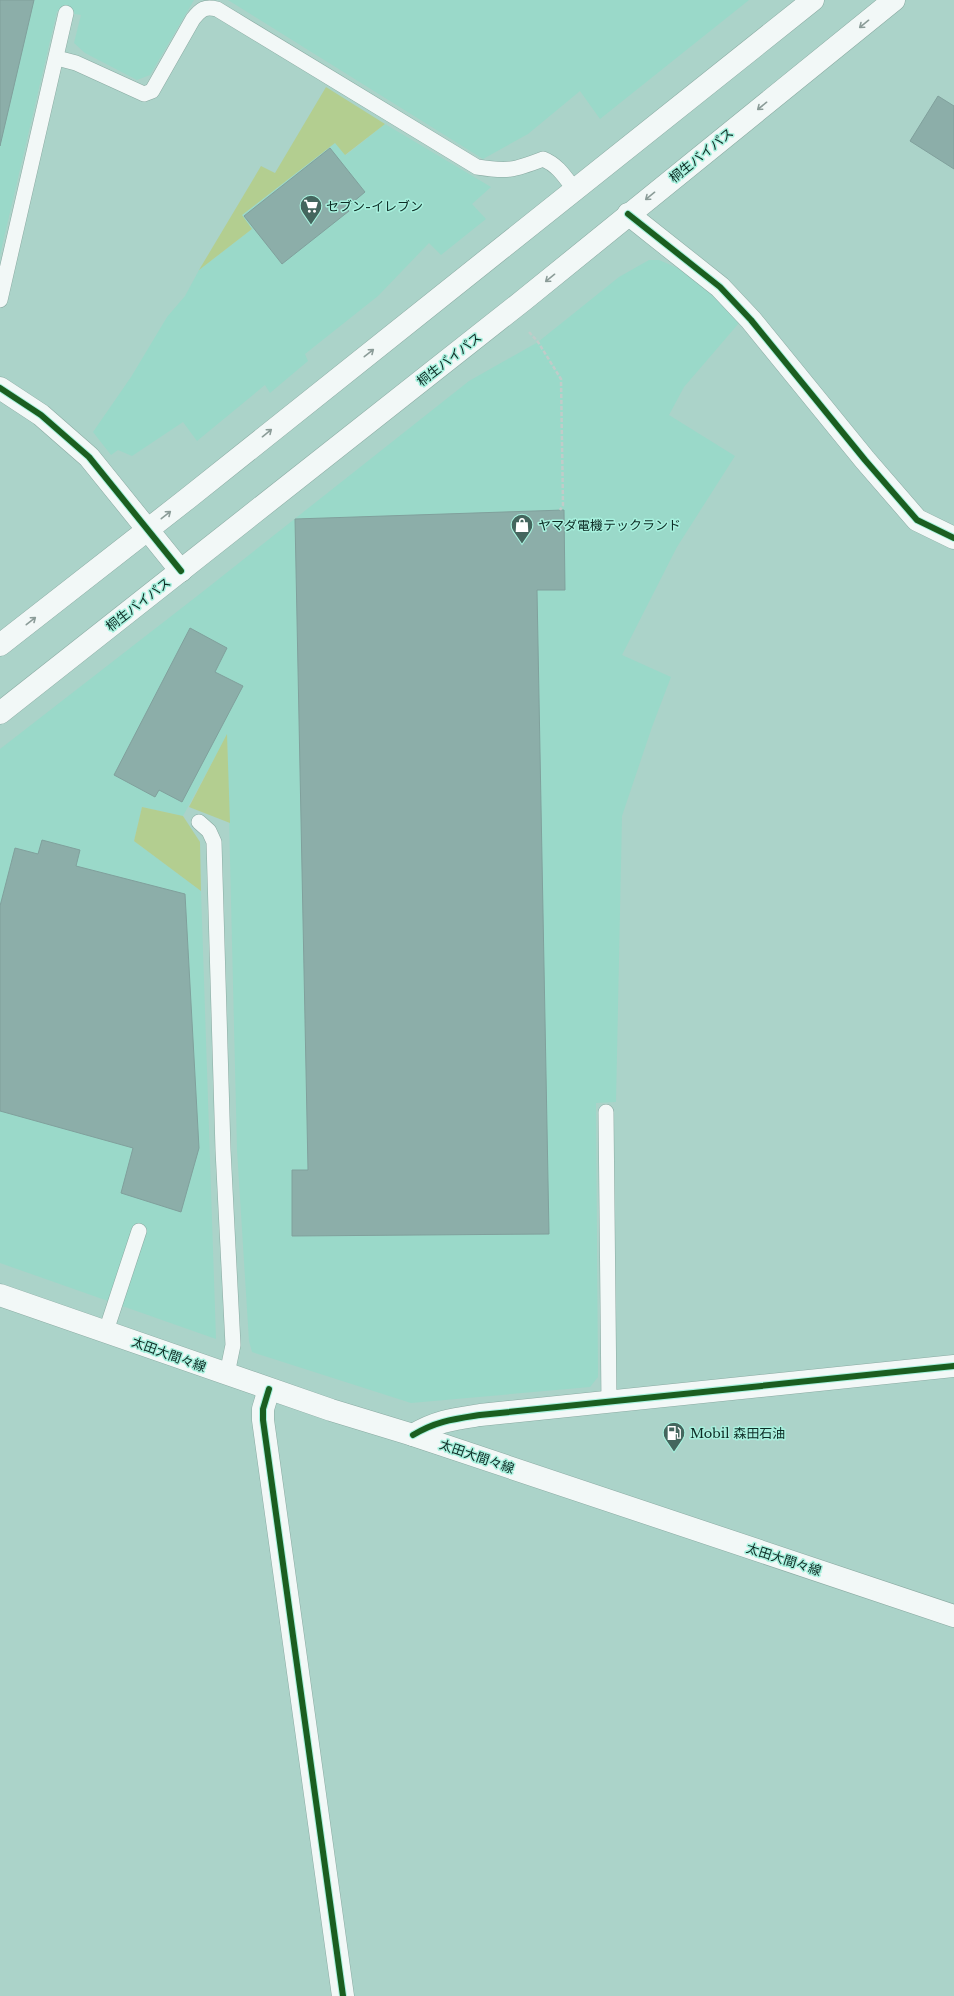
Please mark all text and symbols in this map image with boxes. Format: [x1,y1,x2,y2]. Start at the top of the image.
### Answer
one-way arrow [858,20,869,29]
one-way arrow [757,101,768,110]
street label: 桐生バイパス [666,124,737,186]
one-way arrow [645,192,656,200]
supermarket icon: セブン-イレブン [298,193,324,226]
place label: セブン-イレブン [326,198,423,215]
one-way arrow [544,274,555,283]
street label: 桐生バイパス [413,329,485,390]
one-way arrow [364,348,375,357]
one-way arrow [262,429,273,438]
one-way arrow [161,511,172,519]
shop icon: ヤマダ電機テックランド [509,512,535,545]
place label: ヤマダ電機テックランド [538,517,681,534]
street label: 桐生バイパス [102,574,174,635]
one-way arrow [25,616,36,625]
street label: 太田大間々線 [129,1333,208,1376]
fuel station icon: Mobil 森田石油 [661,1420,687,1453]
place label: Mobil 森田石油 [690,1425,785,1442]
street label: 太田大間々線 [437,1436,516,1477]
street label: 太田大間々線 [744,1539,824,1580]

